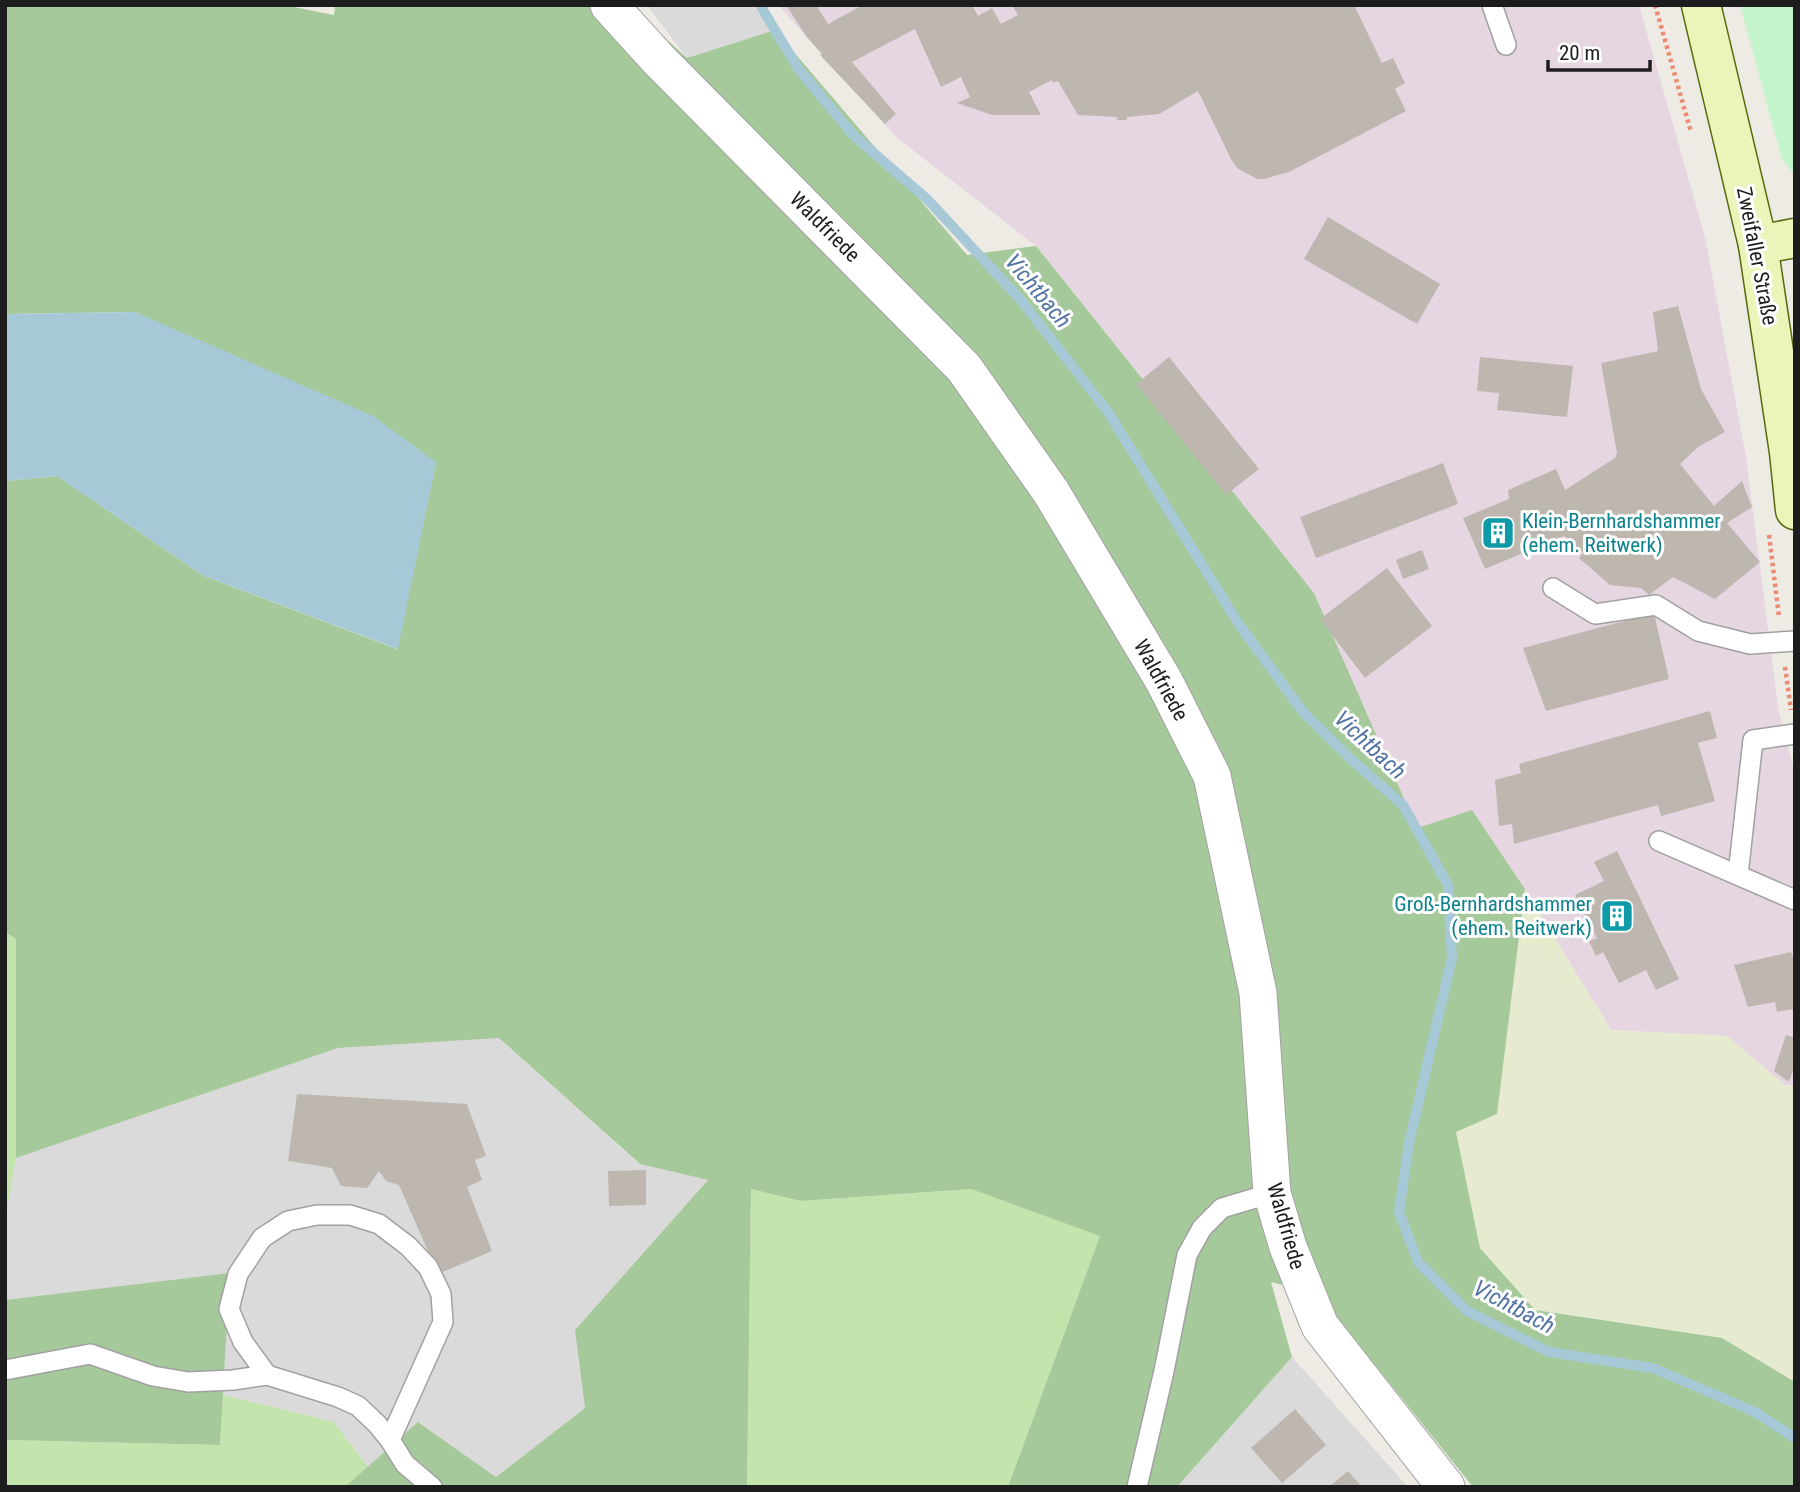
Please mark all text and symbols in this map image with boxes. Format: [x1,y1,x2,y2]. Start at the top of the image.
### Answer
scale bar [1548,28,1650,72]
text: 20 m [1559,41,1600,65]
street label: Zweifaller Straße [1732,185,1782,327]
street label: Waldfriede [785,187,865,267]
water label: Vichtbach [999,249,1077,333]
place label: Klein-Bernhardshammer (ehem. Reitwerk) [1522,509,1721,557]
building icon: Klein-Bernhardshammer (ehem. Reitwerk) [1479,514,1517,552]
street label: Waldfriede [1129,635,1193,725]
water label: Vichtbach [1329,705,1411,785]
place label: Groß-Bernhardshammer (ehem. Reitwerk) [1394,892,1592,940]
building icon: Groß-Bernhardshammer (ehem. Reitwerk) [1598,897,1636,935]
street label: Waldfriede [1262,1180,1310,1272]
water label: Vichtbach [1469,1274,1559,1340]

